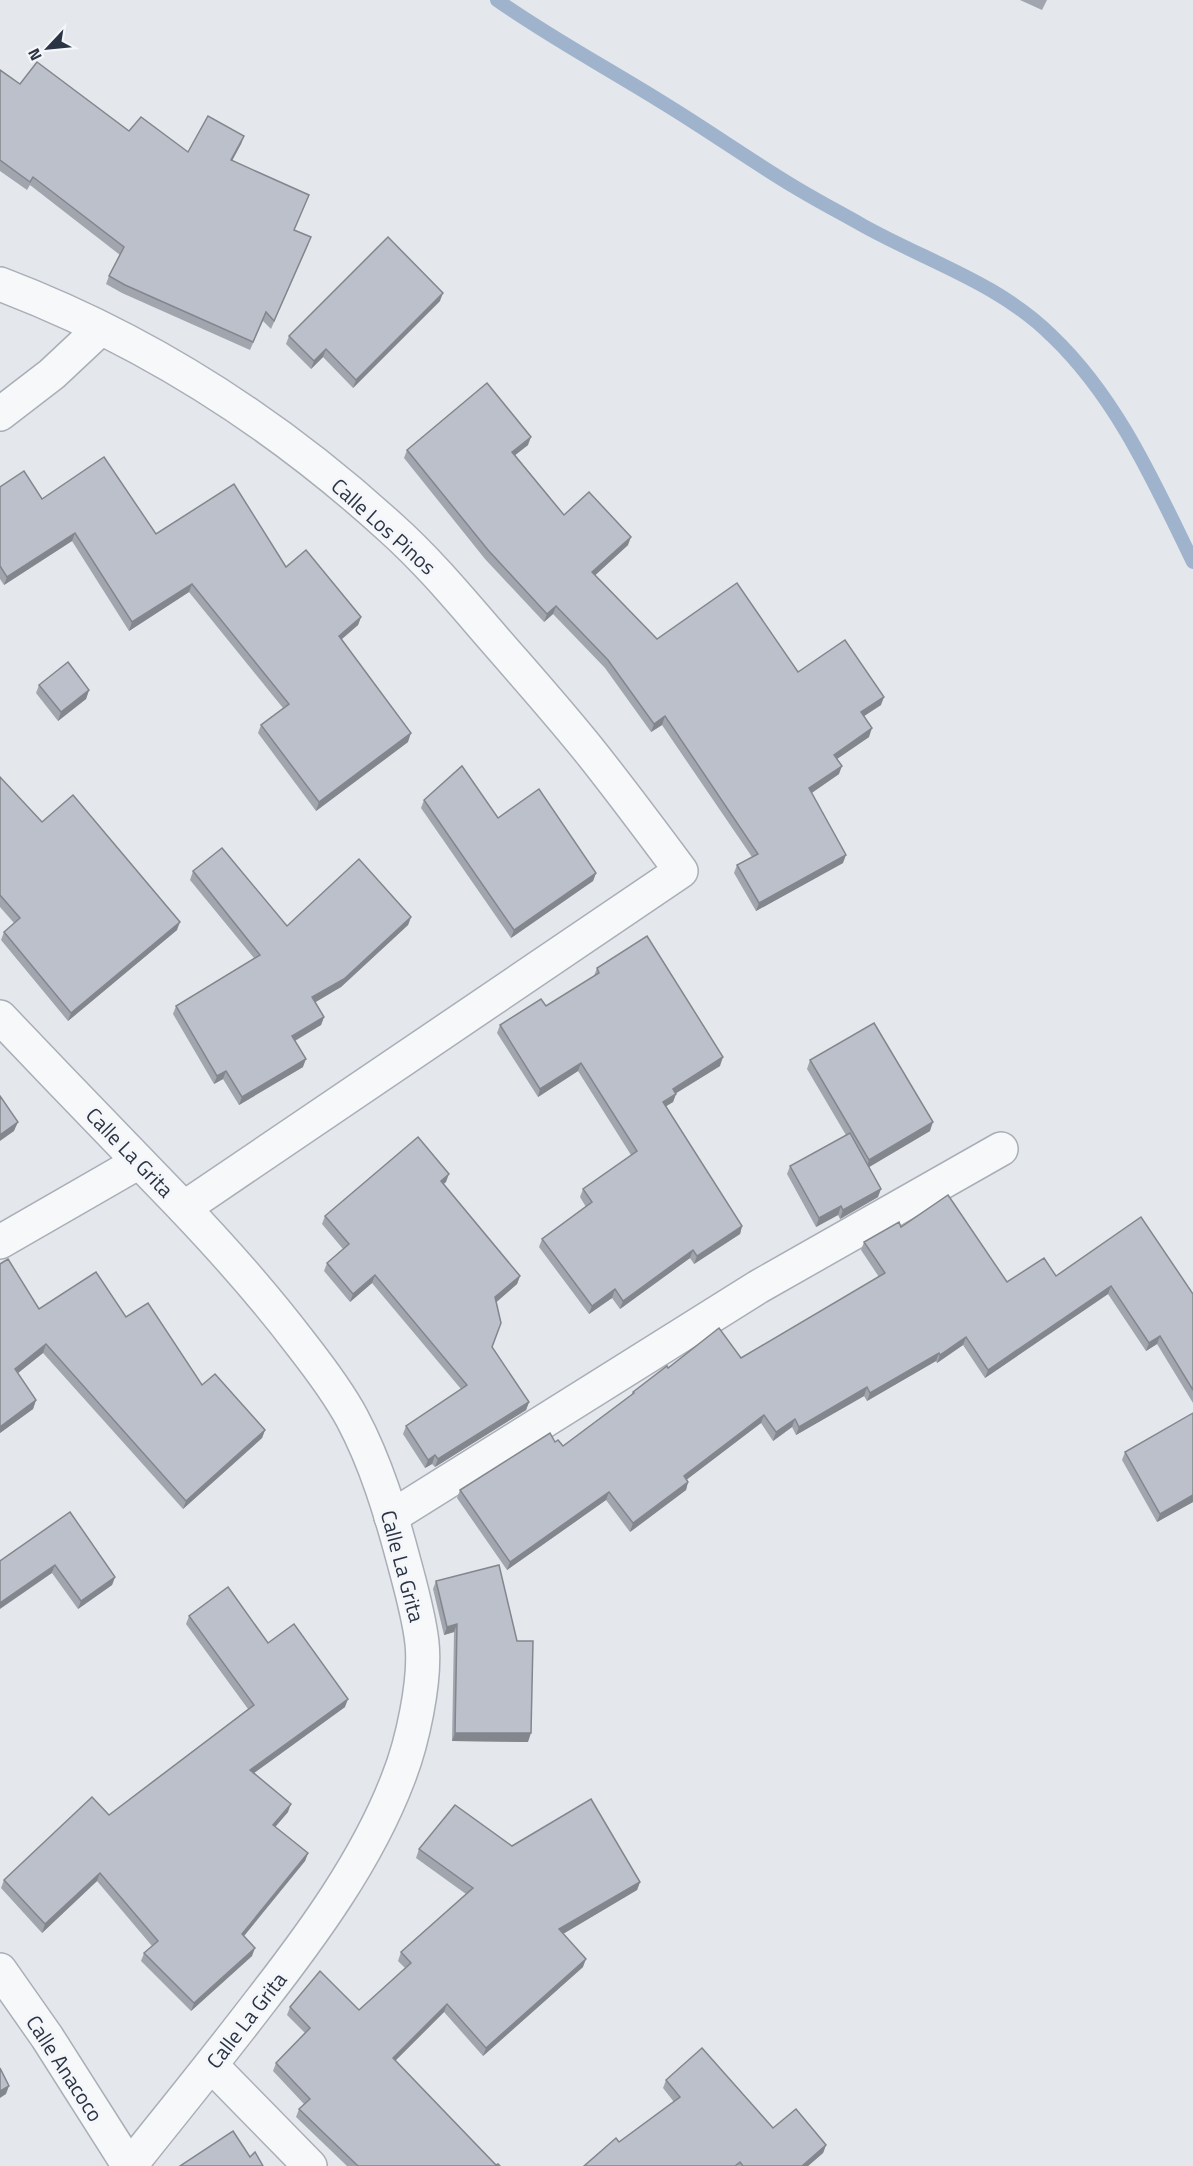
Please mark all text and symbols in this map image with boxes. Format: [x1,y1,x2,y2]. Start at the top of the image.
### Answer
north arrow [18,18,78,78]
text: N [21,44,48,65]
street label: Calle Los Pinos [324,470,444,582]
street label: Calle La Grita [79,1100,182,1205]
street label: Calle La Grita [373,1506,433,1626]
street label: Calle La Grita [198,1965,294,2075]
street label: Calle Anacoco [19,2008,111,2128]

